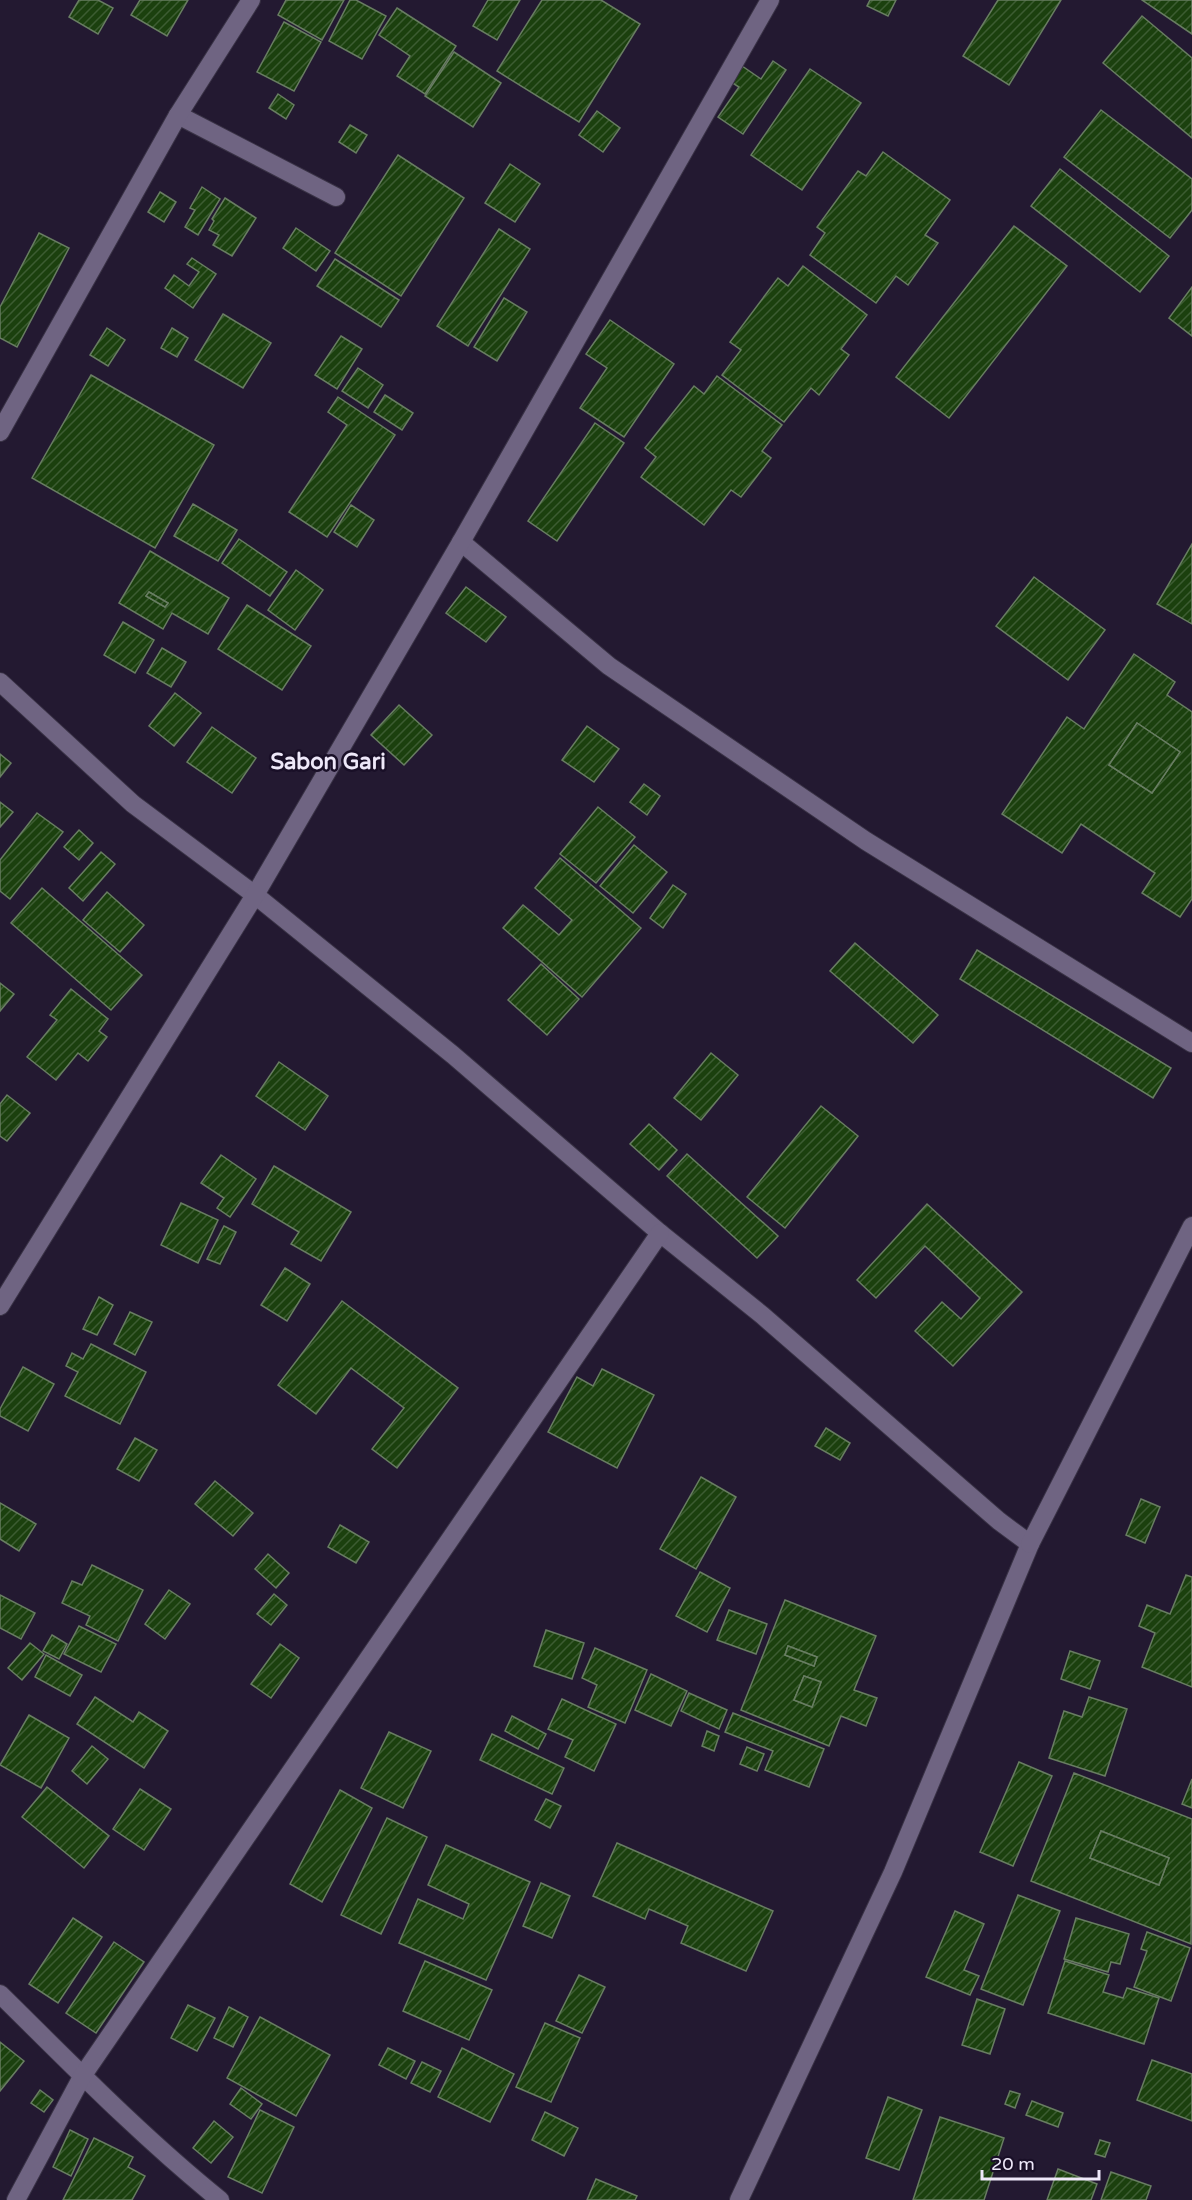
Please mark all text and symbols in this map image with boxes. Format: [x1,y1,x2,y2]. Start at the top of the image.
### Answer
district label: Sabon Gari [270,749,386,775]
scale bar [982,2143,1099,2181]
text: 20 m [991,2153,1035,2175]

